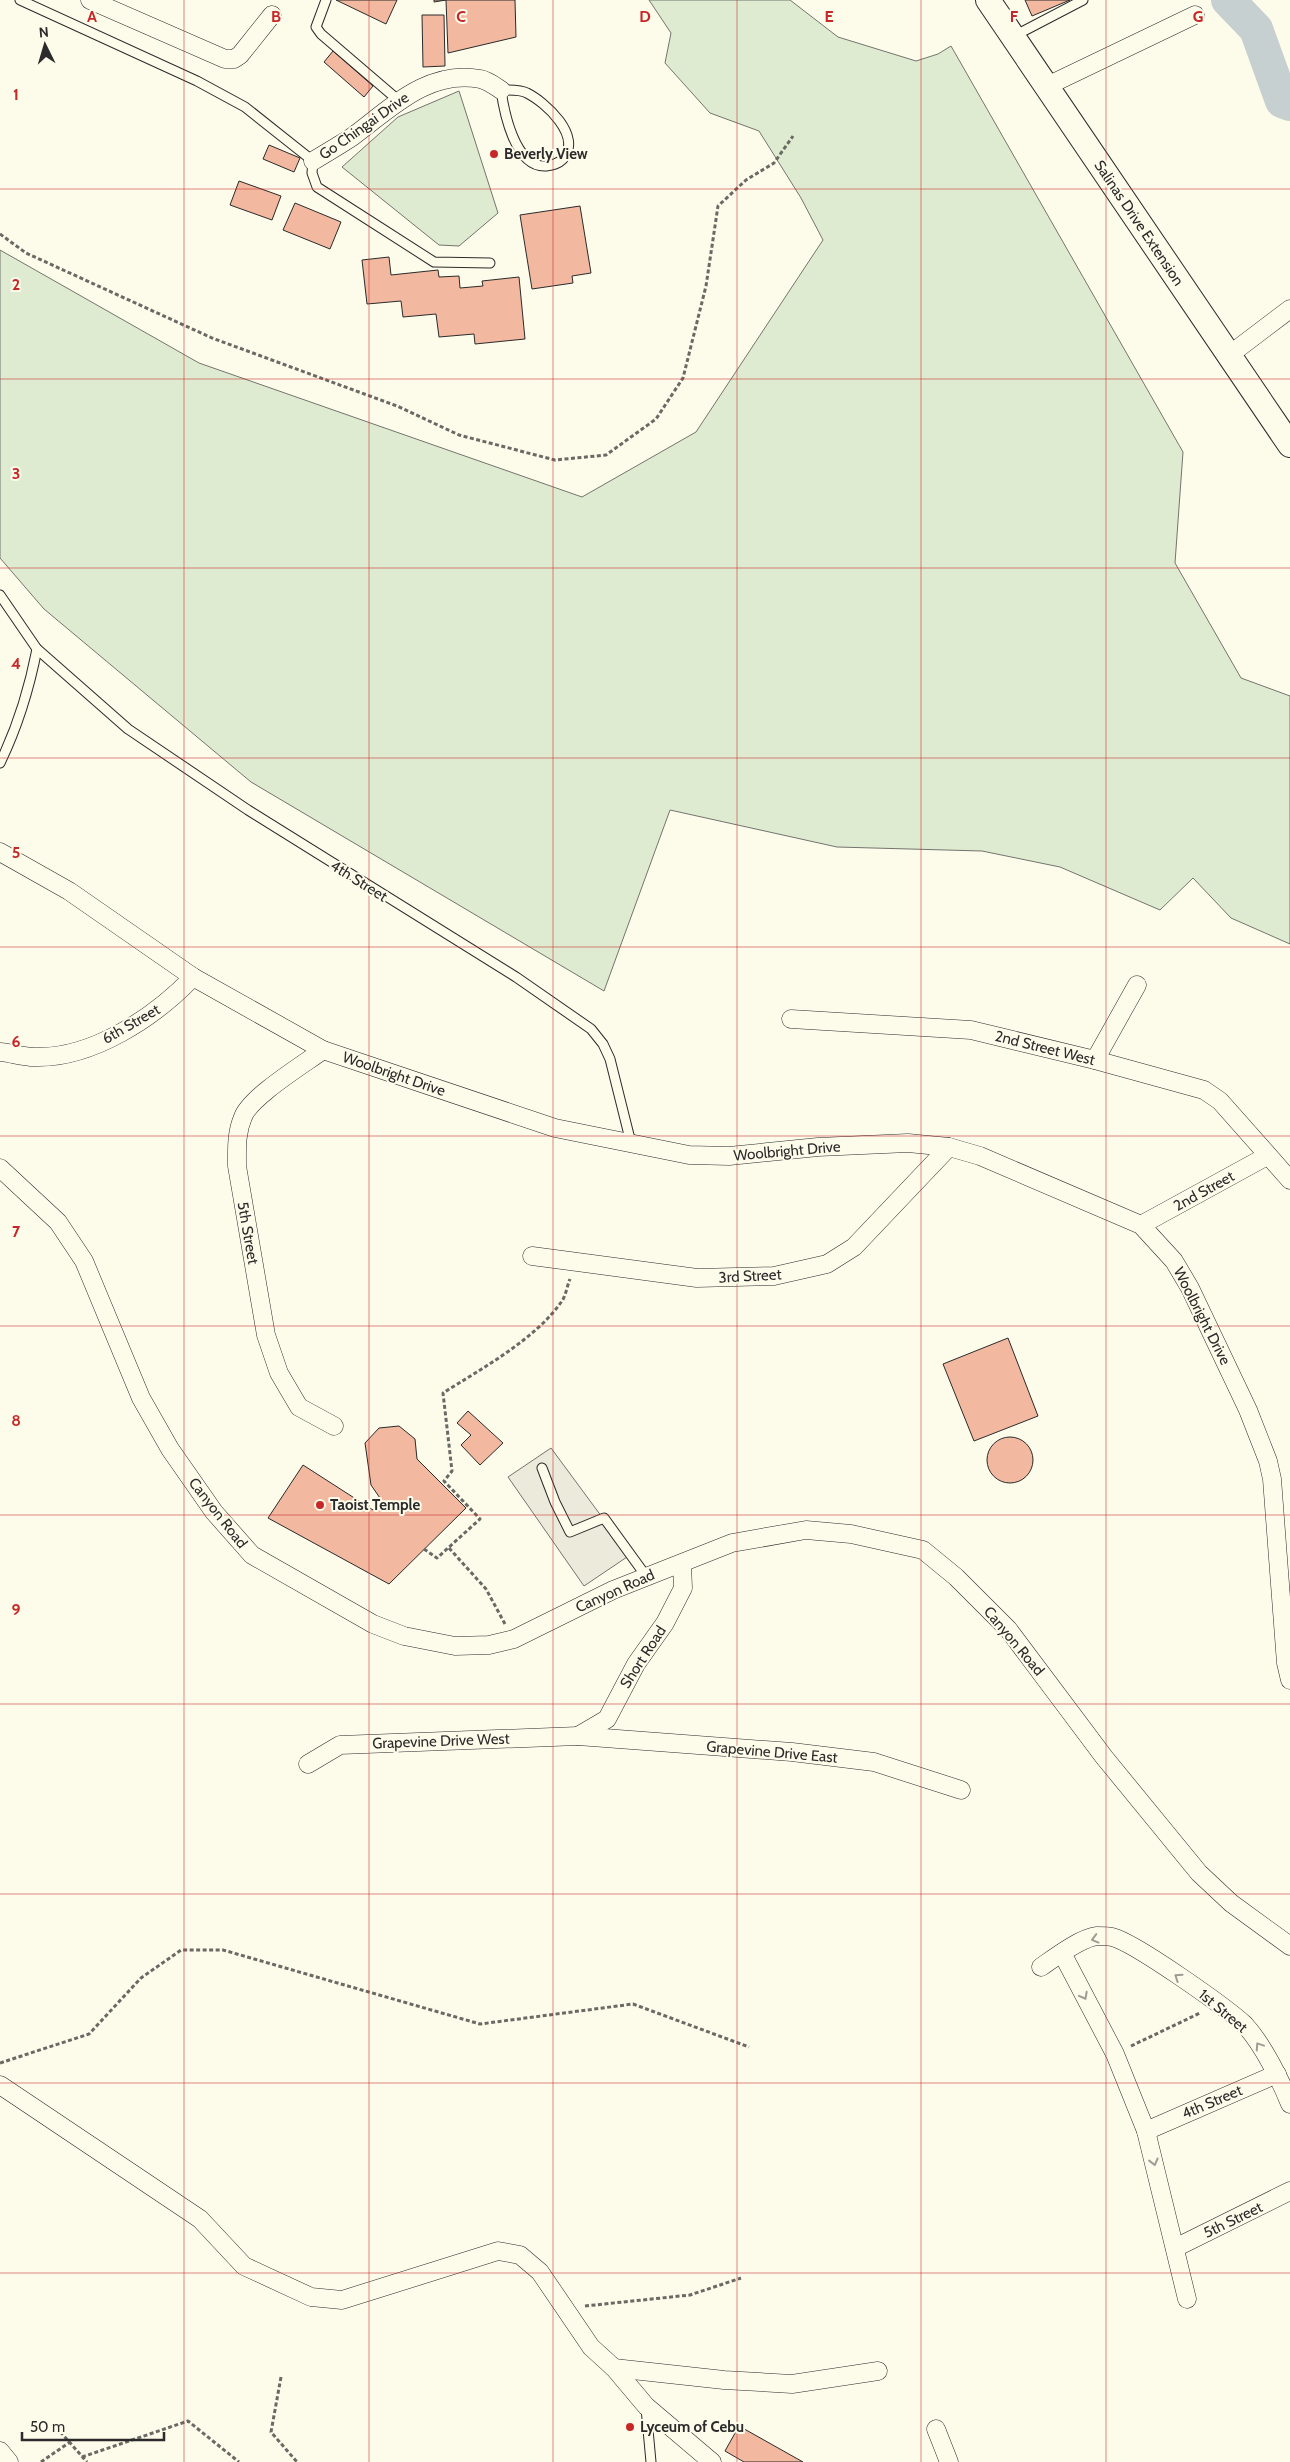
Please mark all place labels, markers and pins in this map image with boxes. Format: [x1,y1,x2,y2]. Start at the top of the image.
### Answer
place label: Beverly View [504,145,588,163]
marker: Beverly View [488,148,500,160]
place label: Taoist Temple [330,1496,420,1514]
marker: Taoist Temple [314,1499,326,1511]
place label: Lyceum of Cebu [640,2418,744,2436]
marker: Lyceum of Cebu [624,2421,636,2433]

